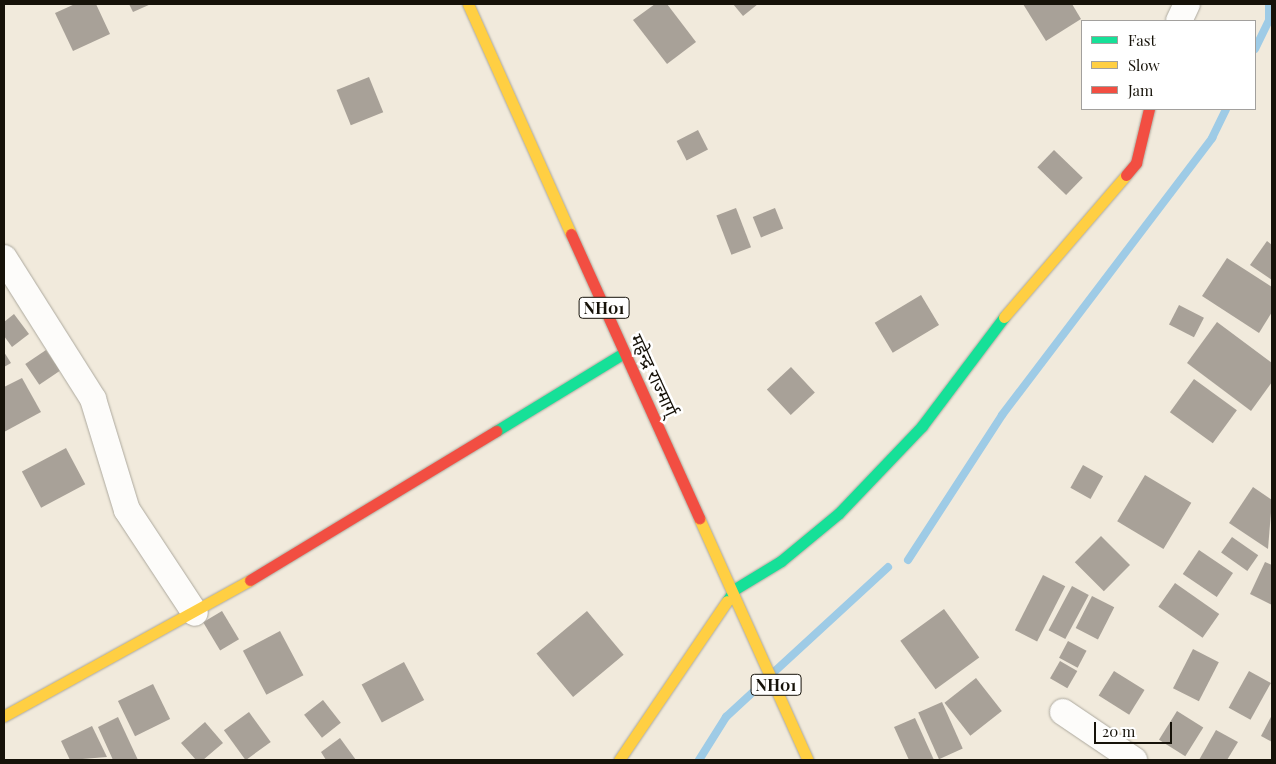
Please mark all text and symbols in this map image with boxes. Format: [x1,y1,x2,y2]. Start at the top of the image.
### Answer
legend [1081,20,1256,110]
text: Fast [1128,30,1156,50]
text: Slow [1128,55,1160,75]
text: Jam [1128,80,1153,100]
road number: NH01 [578,294,630,322]
street label: महेन्द्र राज्मार्ग् [626,331,682,419]
road number: NH01 [750,672,802,698]
scale bar [1096,712,1174,744]
text: 20 m [1102,721,1135,741]

